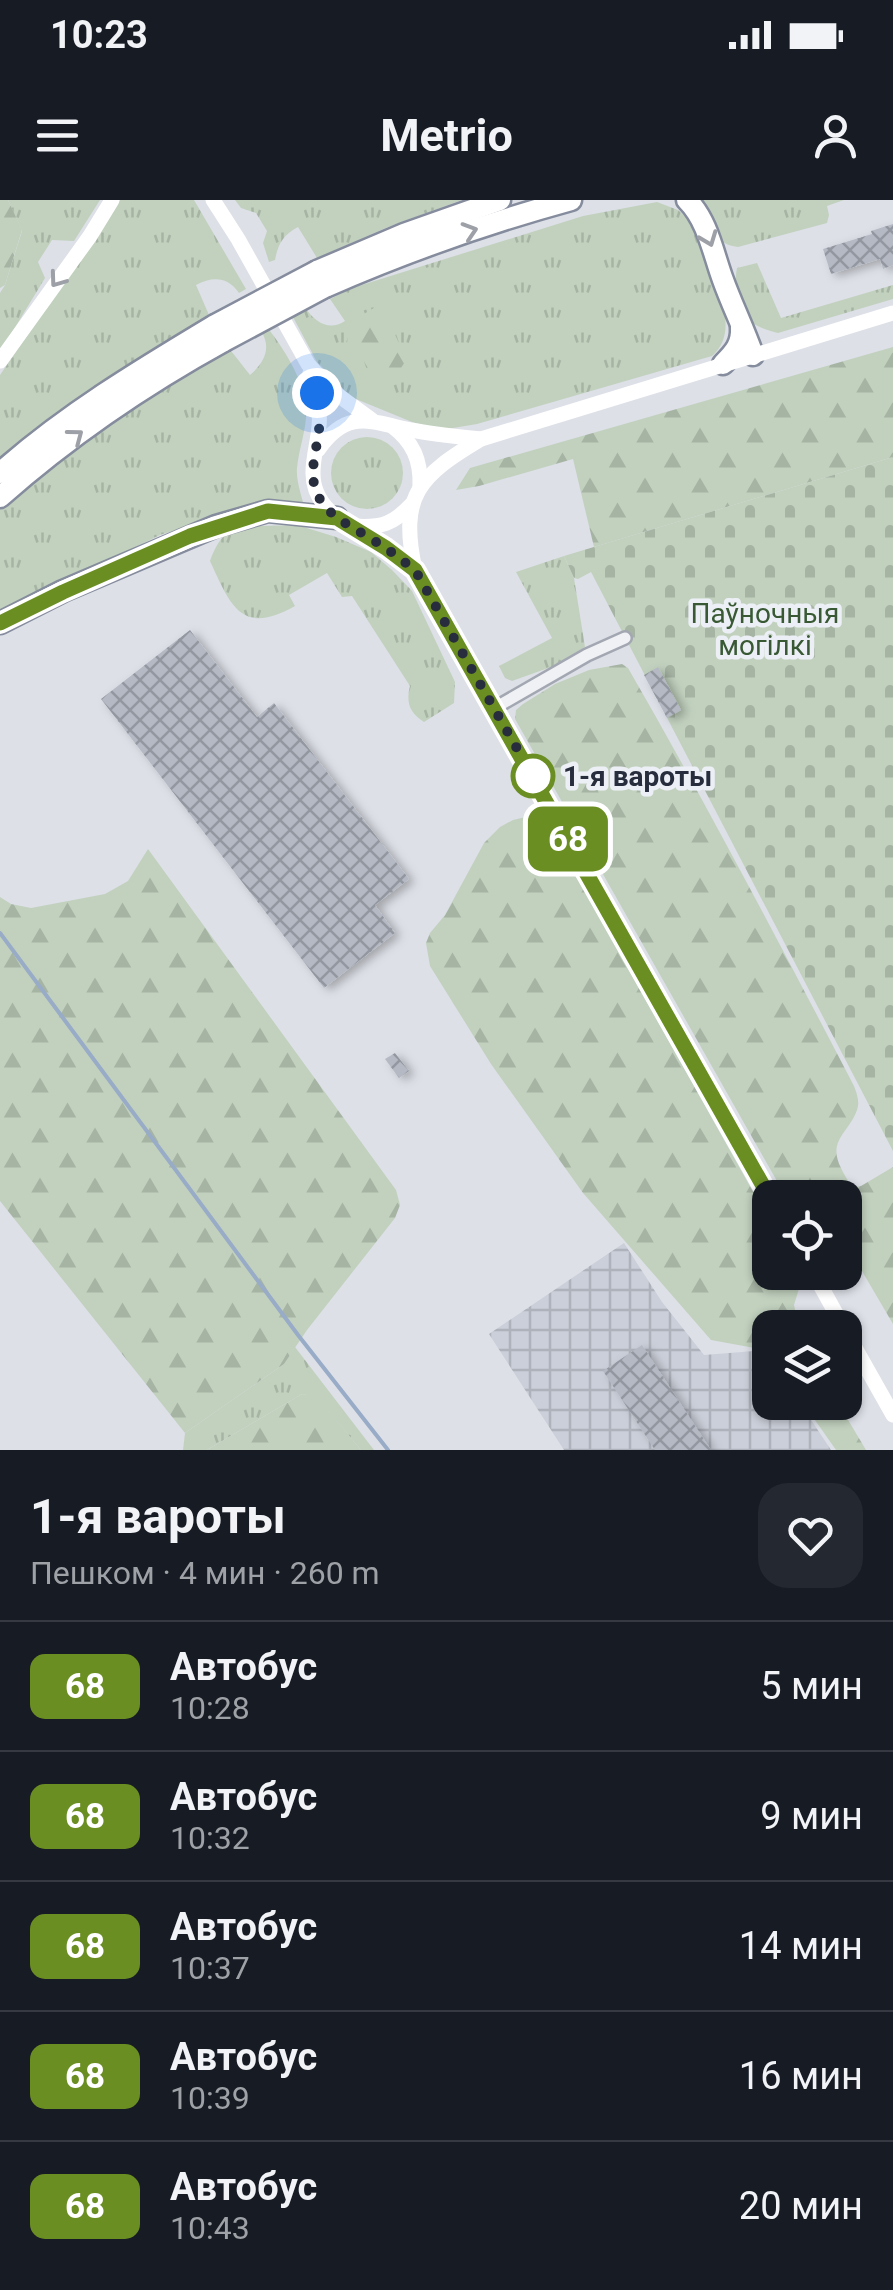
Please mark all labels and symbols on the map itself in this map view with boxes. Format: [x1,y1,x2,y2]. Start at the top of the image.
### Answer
one-way arrow [461,222,478,243]
one-way arrow [697,229,718,246]
one-way arrow [51,269,70,288]
your location [292,368,342,418]
one-way arrow [65,431,83,448]
park label: Паўночныя могілкі [691,597,839,662]
marker: 1-я вароты [512,755,554,797]
place label: 1-я вароты [563,760,712,793]
line badge: 68 [523,806,613,872]

